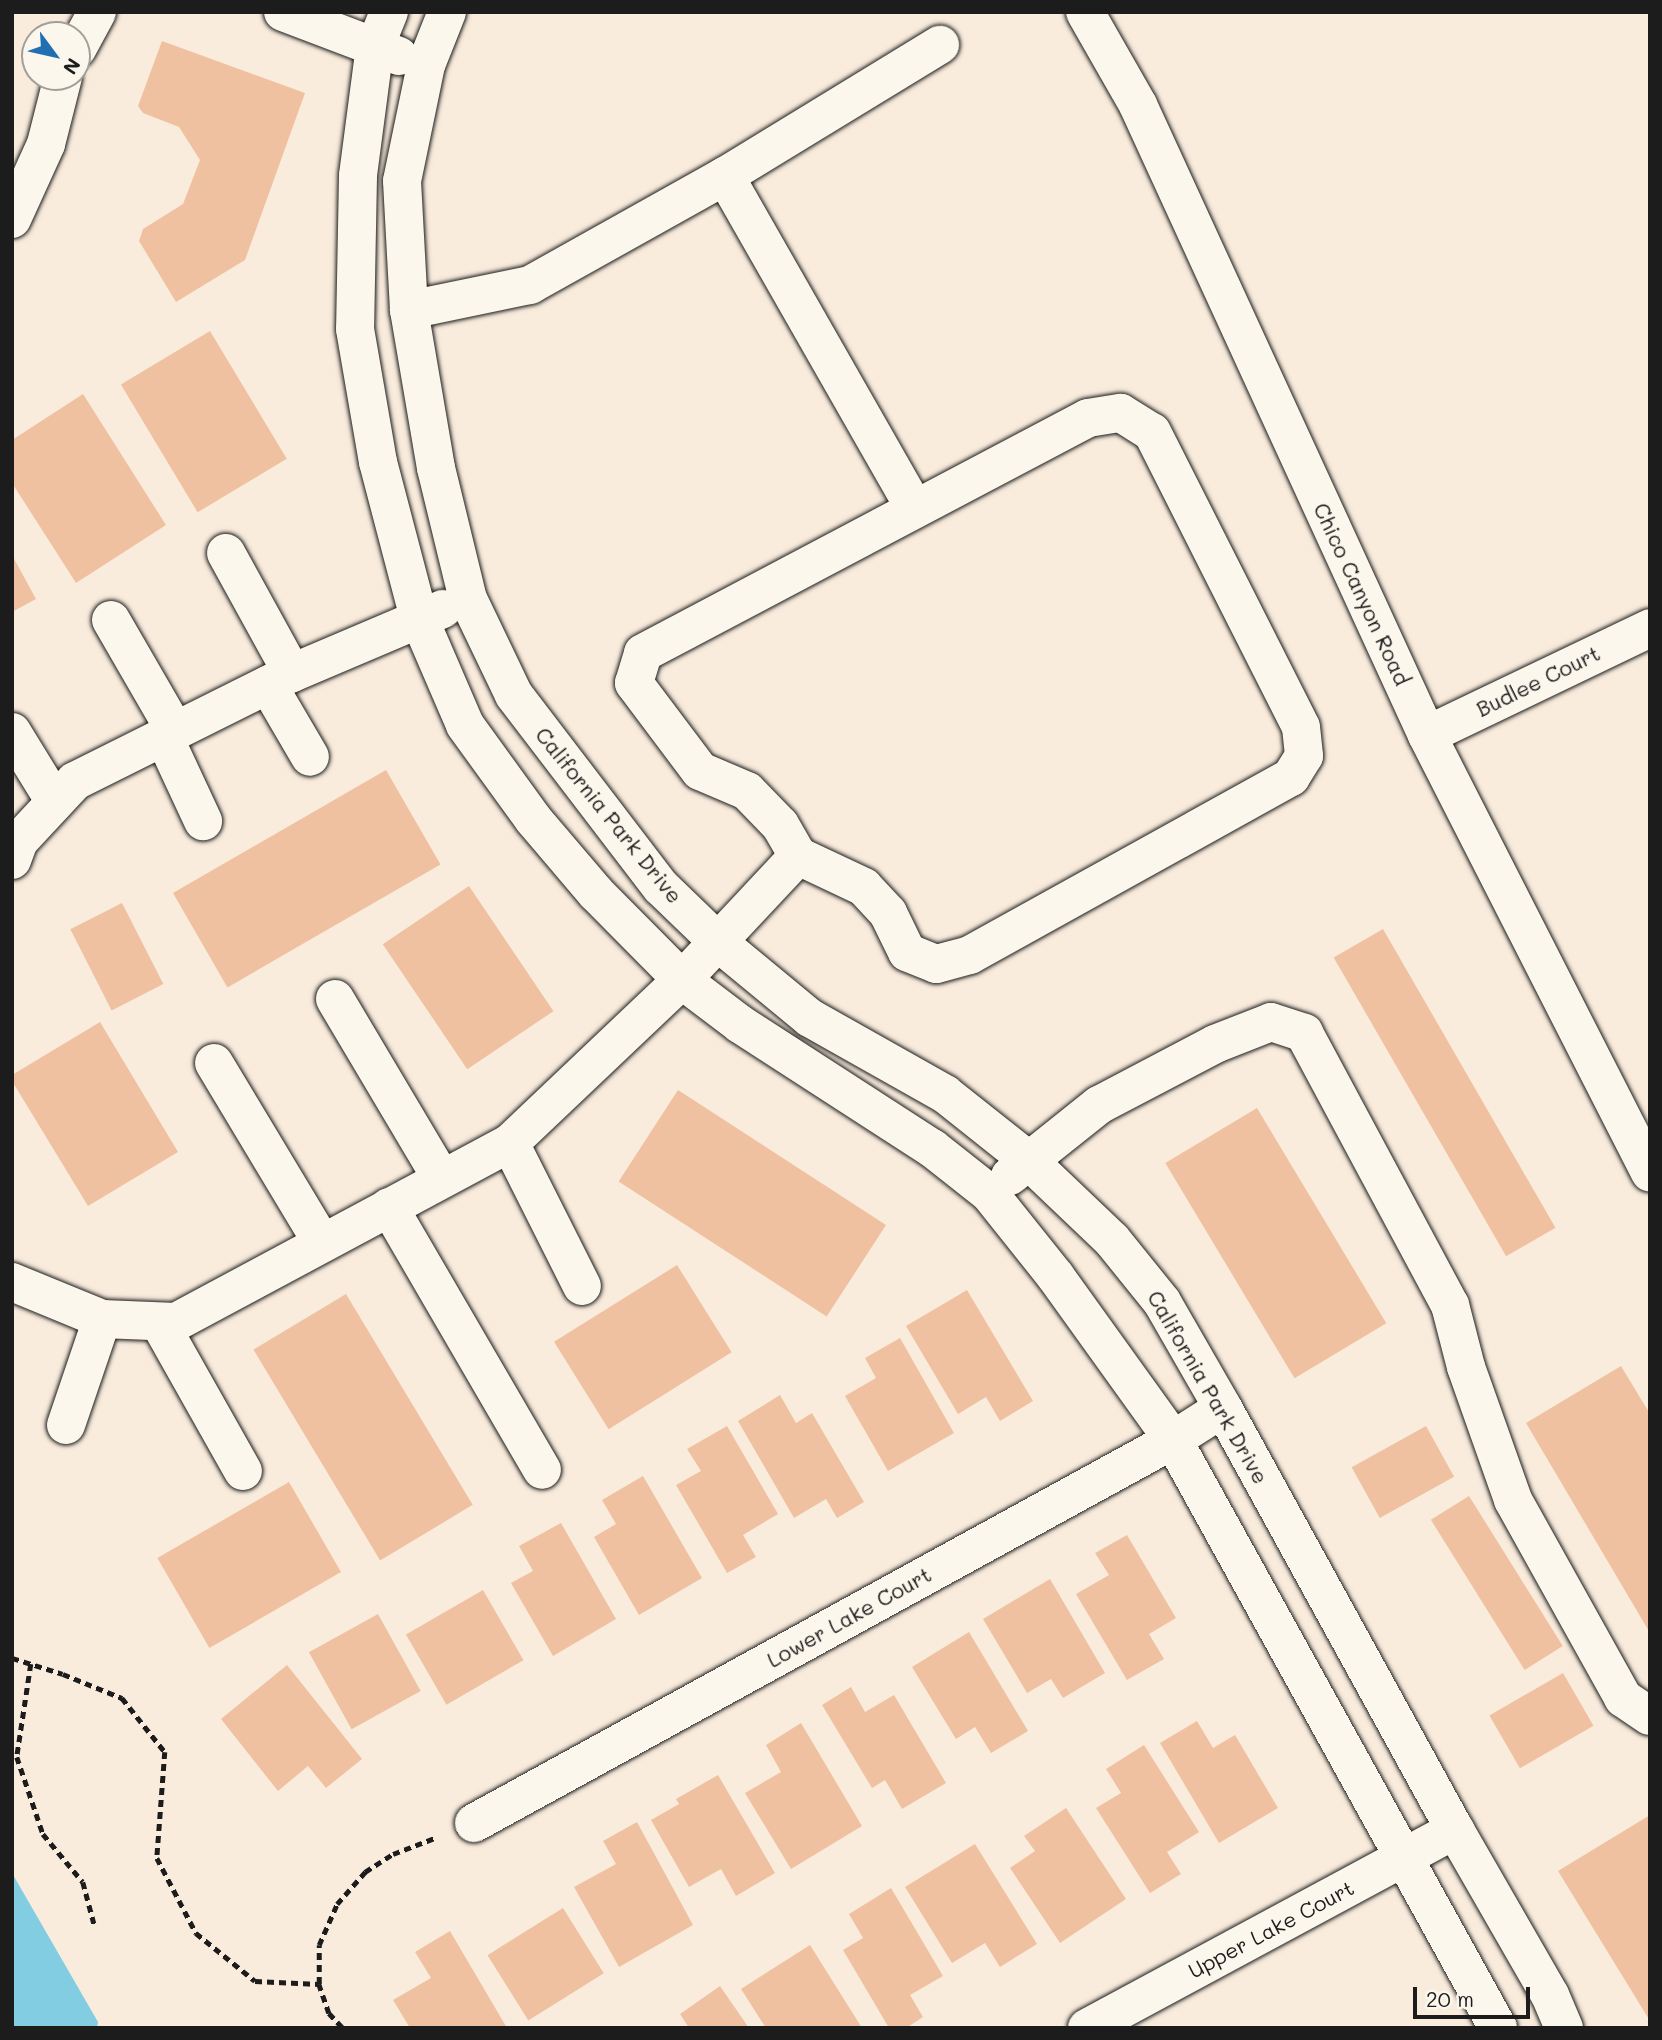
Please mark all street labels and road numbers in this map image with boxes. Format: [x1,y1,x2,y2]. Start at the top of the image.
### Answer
street label: Chico Canyon Road [1309,499,1415,689]
street label: Budlee Court [1472,640,1604,722]
street label: California Park Drive [530,722,688,908]
street label: California Park Drive [1142,1286,1274,1488]
street label: Lower Lake Court [763,1561,935,1673]
street label: Upper Lake Court [1184,1875,1358,1983]

